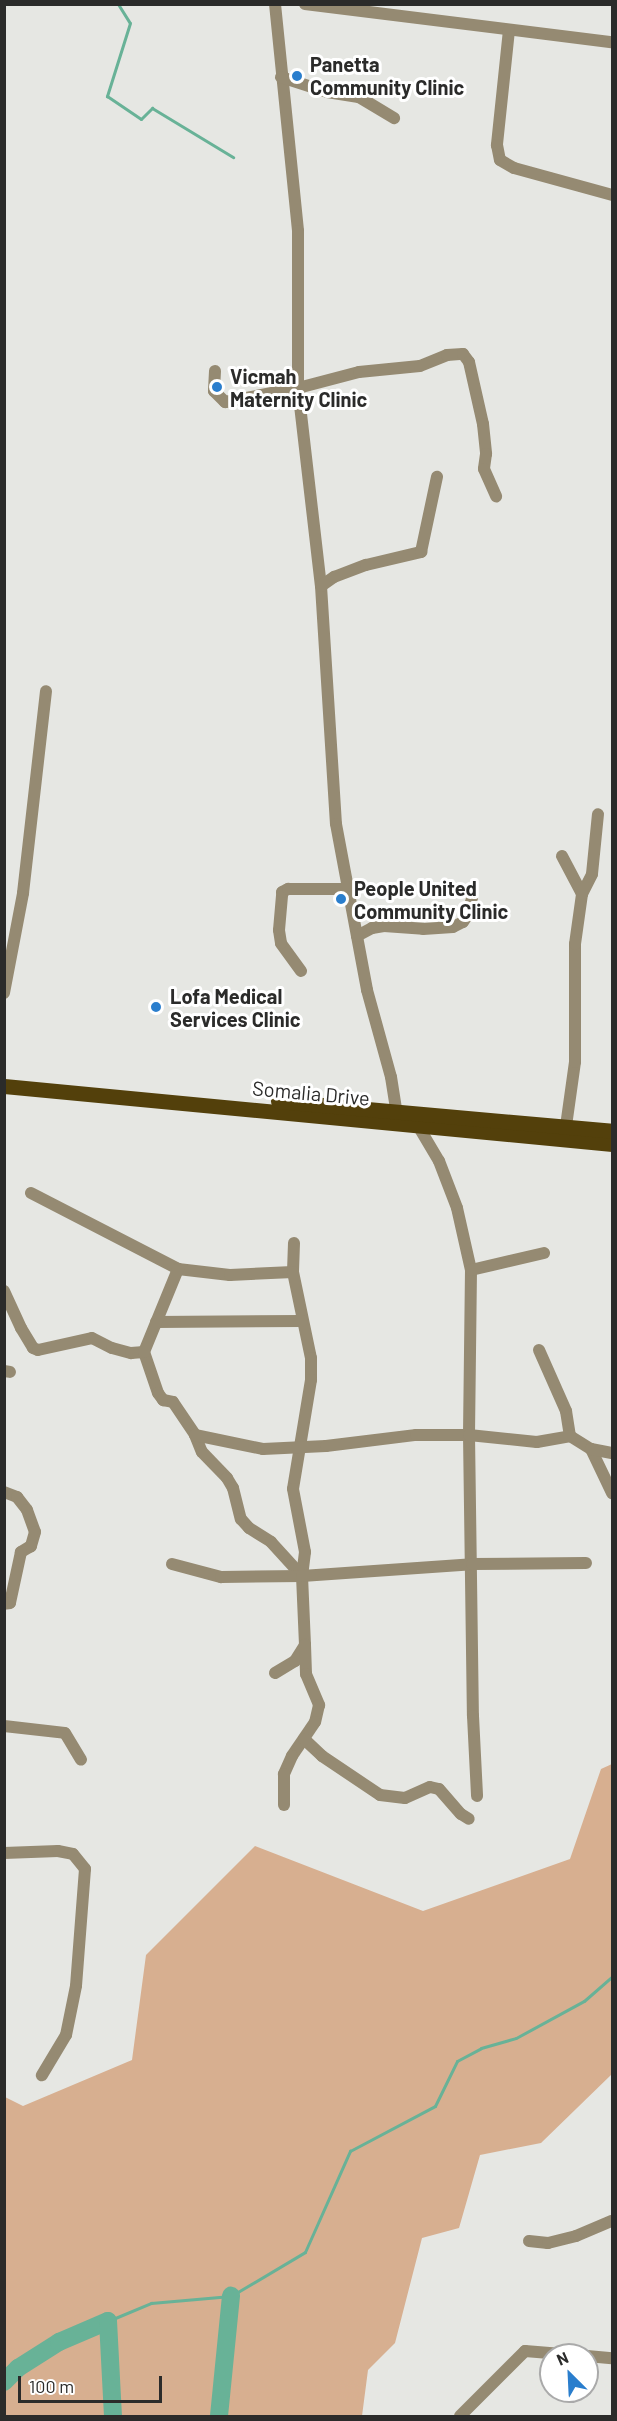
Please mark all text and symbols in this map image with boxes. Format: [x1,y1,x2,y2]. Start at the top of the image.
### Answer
place label: Panetta Community Clinic [310,52,464,99]
marker: Panetta Community Clinic [288,67,306,85]
place label: Vicmah Maternity Clinic [230,364,367,411]
marker: Vicmah Maternity Clinic [208,378,226,396]
place label: People United Community Clinic [354,876,508,923]
marker: People United Community Clinic [332,890,350,908]
place label: Lofa Medical Services Clinic [170,984,301,1031]
marker: Lofa Medical Services Clinic [147,998,165,1016]
street label: Somalia Drive [251,1076,371,1110]
north arrow [539,2343,599,2403]
text: N [554,2347,571,2369]
scale bar [21,2364,165,2402]
text: 100 m [29,2375,74,2397]

